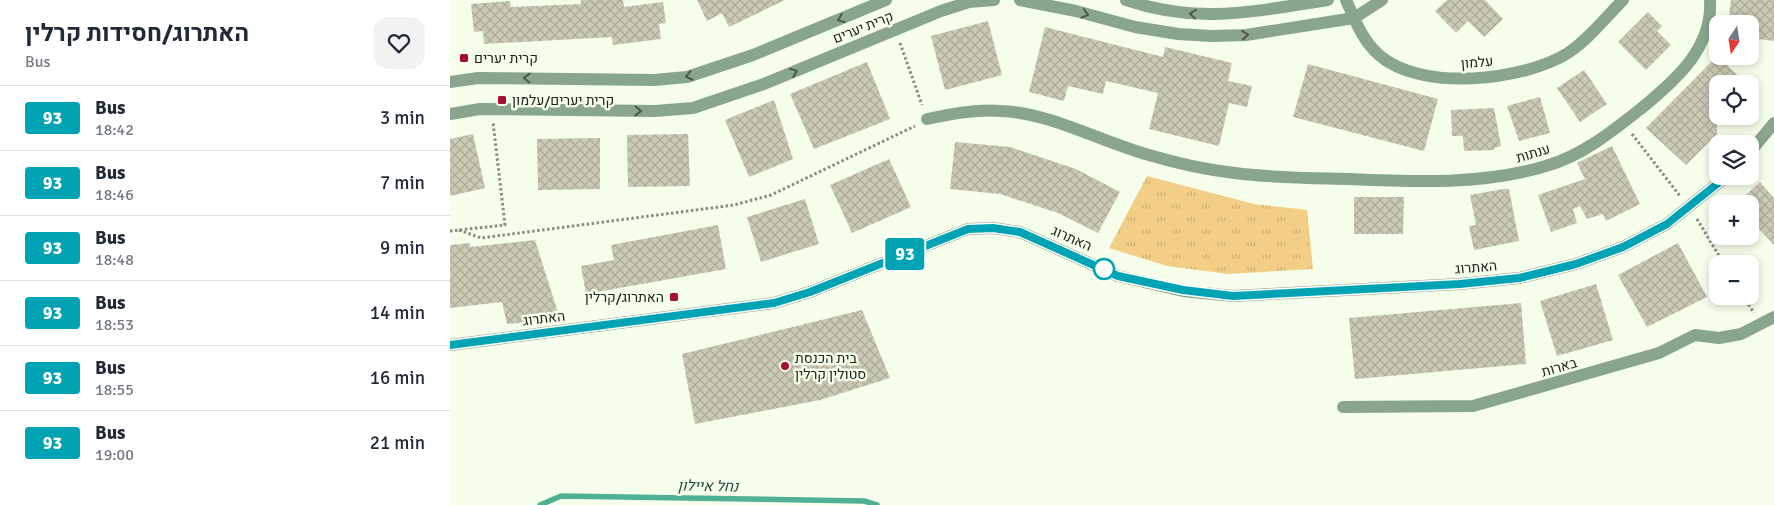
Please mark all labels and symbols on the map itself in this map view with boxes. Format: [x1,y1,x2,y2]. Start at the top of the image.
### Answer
street label: קרית יערים [830,8,896,47]
one-way arrow [1080,8,1089,19]
one-way arrow [1188,9,1196,20]
one-way arrow [837,12,846,23]
north arrow [1709,15,1759,65]
one-way arrow [1241,29,1249,40]
place label: קרית יערים [474,50,538,67]
marker: קרית יערים [458,52,470,64]
street label: עלמון [1460,53,1494,72]
one-way arrow [789,67,798,78]
one-way arrow [685,70,693,81]
one-way arrow [523,72,531,83]
place label: קרית יערים/עלמון [512,92,614,109]
marker: קרית יערים/עלמון [496,94,508,106]
one-way arrow [634,106,642,116]
street label: ענתות [1514,140,1552,167]
street label: האתרוג [1049,222,1095,255]
line badge: 93 [882,238,928,270]
street label: האתרוג [1454,257,1498,278]
unlabelled marker [1093,258,1115,280]
place label: האתרוג/קרלין [585,289,664,306]
marker: האתרוג/קרלין [668,291,680,303]
street label: האתרוג [522,307,566,330]
place label: בית הכנסת סטולין קרלין [795,350,866,383]
street label: בארות [1539,354,1579,381]
marker: בית הכנסת סטולין קרלין [779,360,791,372]
water label: נחל איילון [678,476,740,496]

